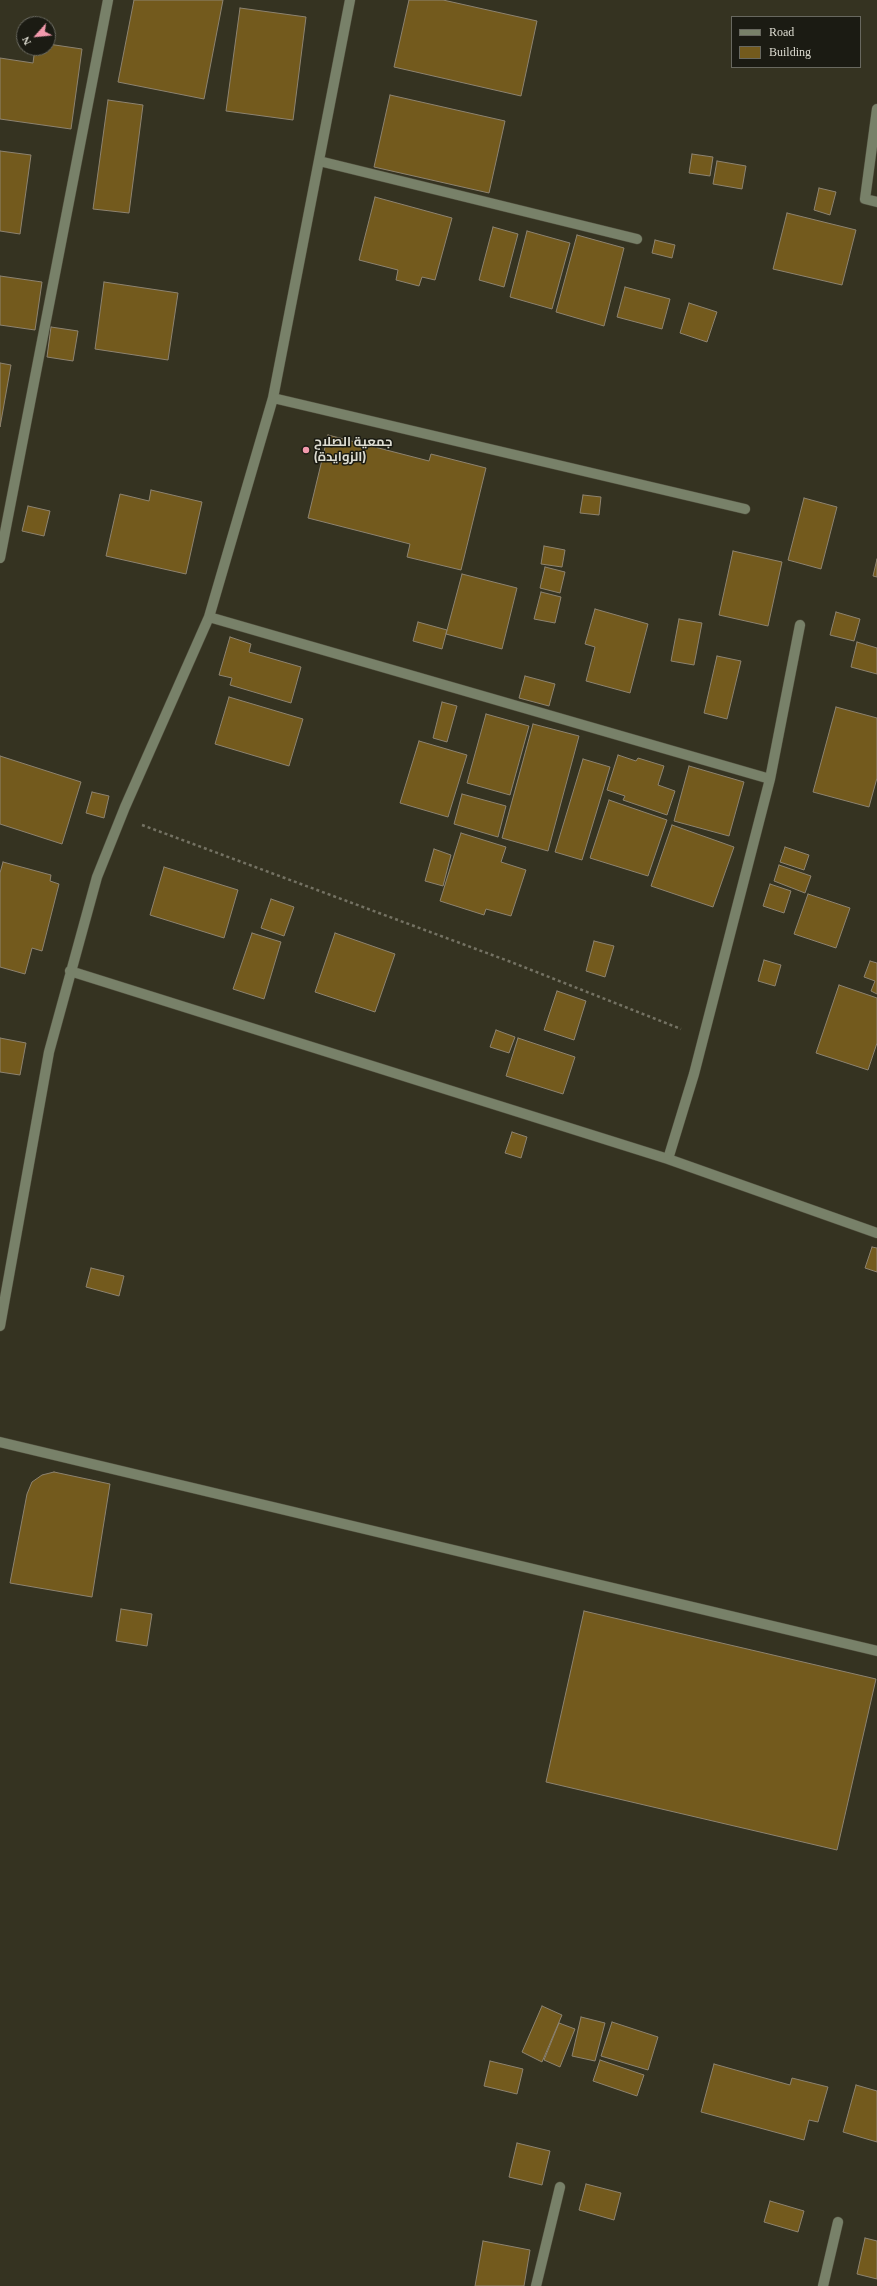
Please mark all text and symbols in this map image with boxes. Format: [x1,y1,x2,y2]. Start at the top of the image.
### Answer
north arrow [16,16,56,56]
legend [731,16,861,68]
text: Road [769,25,794,39]
text: N [19,35,33,47]
text: Building [769,45,811,59]
place label: جمعية الصلاح (الزوايدة) [314,435,393,466]
marker: جمعية الصلاح (الزوايدة) [301,445,311,455]

